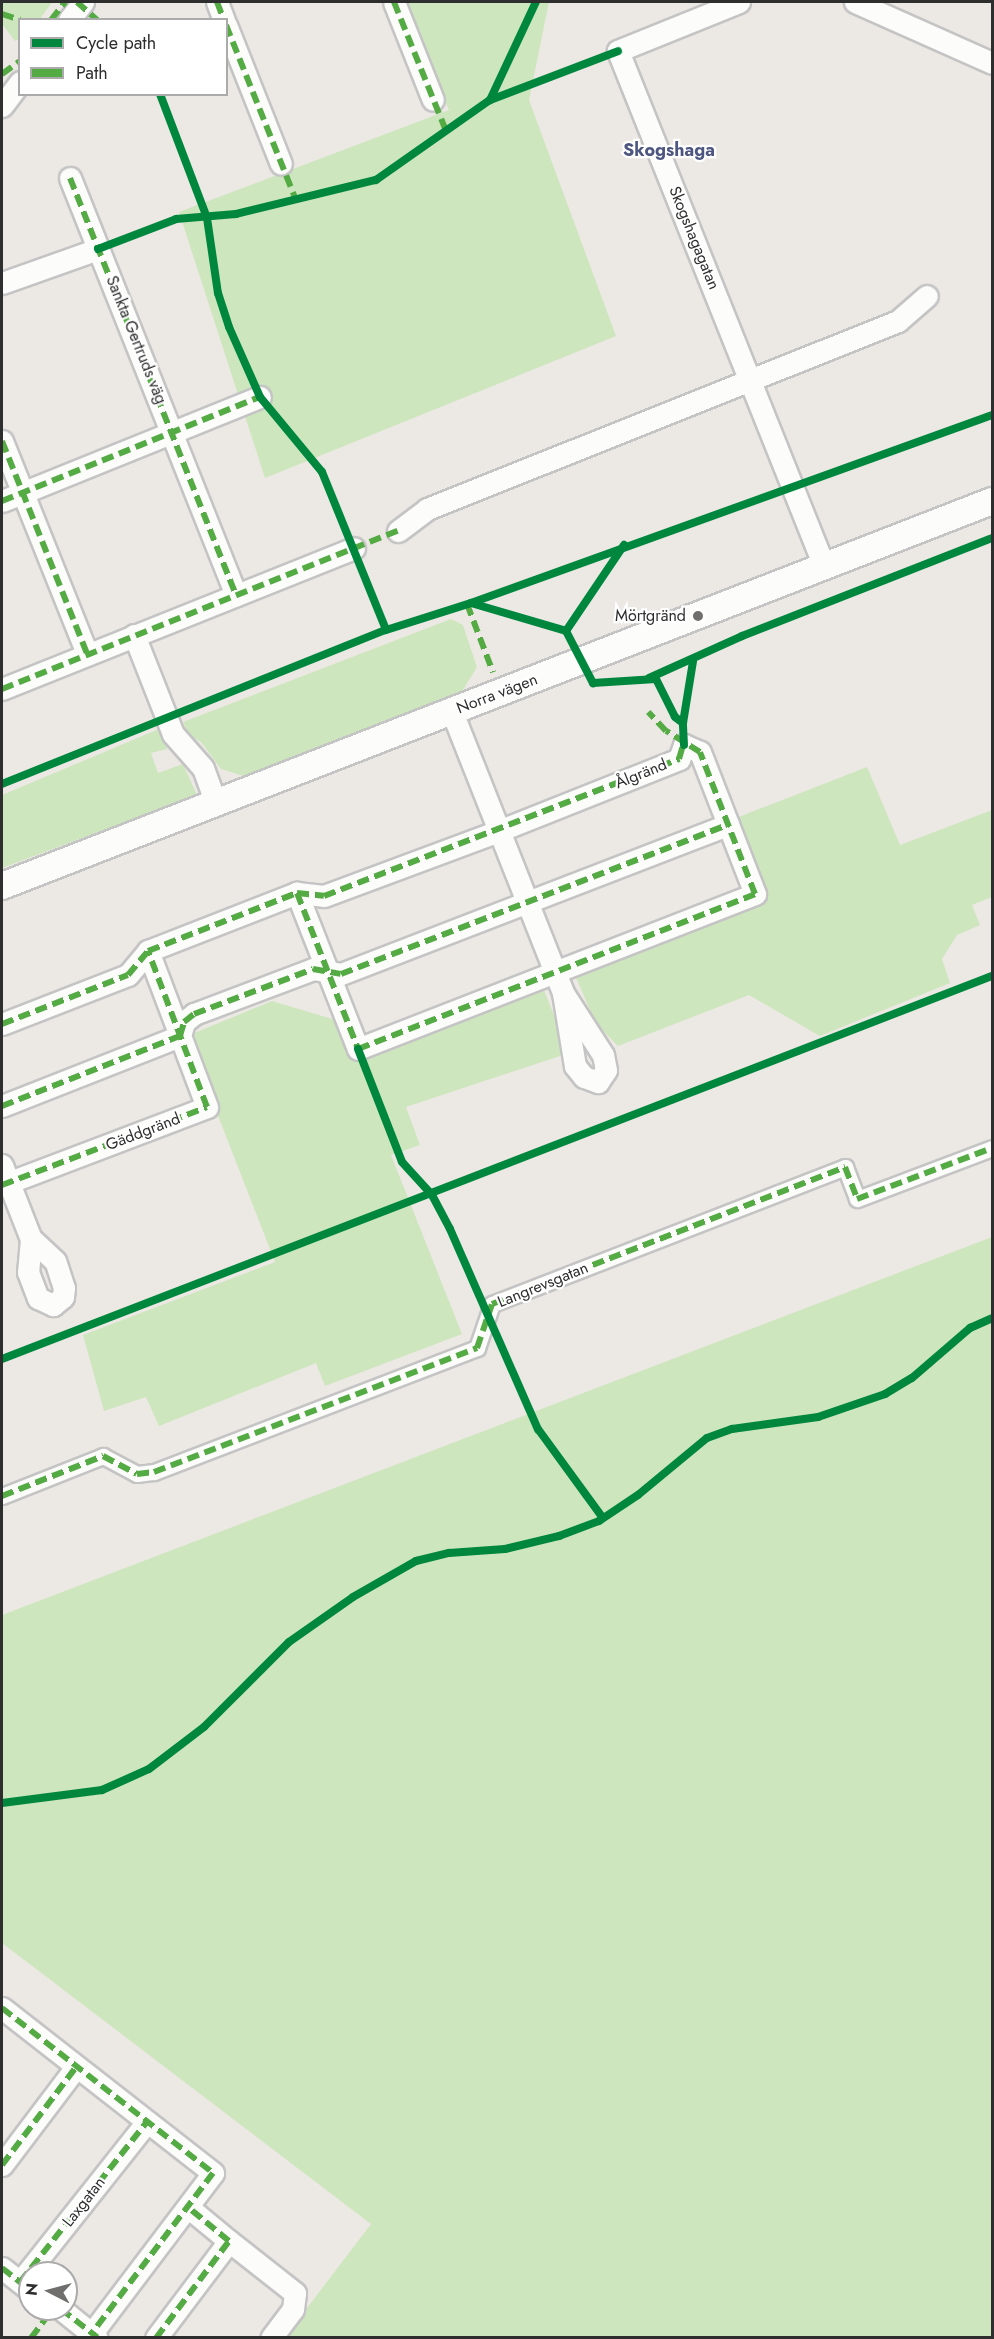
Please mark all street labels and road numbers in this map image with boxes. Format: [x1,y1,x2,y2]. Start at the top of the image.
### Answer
street label: Skogshagagatan [665,184,723,292]
street label: Sankta Gertruds väg [102,273,170,407]
street label: Norra vägen [454,670,540,718]
street label: Ålgränd [612,755,670,793]
street label: Gäddgränd [103,1109,183,1155]
street label: Langrevsgatan [495,1258,591,1312]
street label: Laxgatan [59,2173,109,2231]

